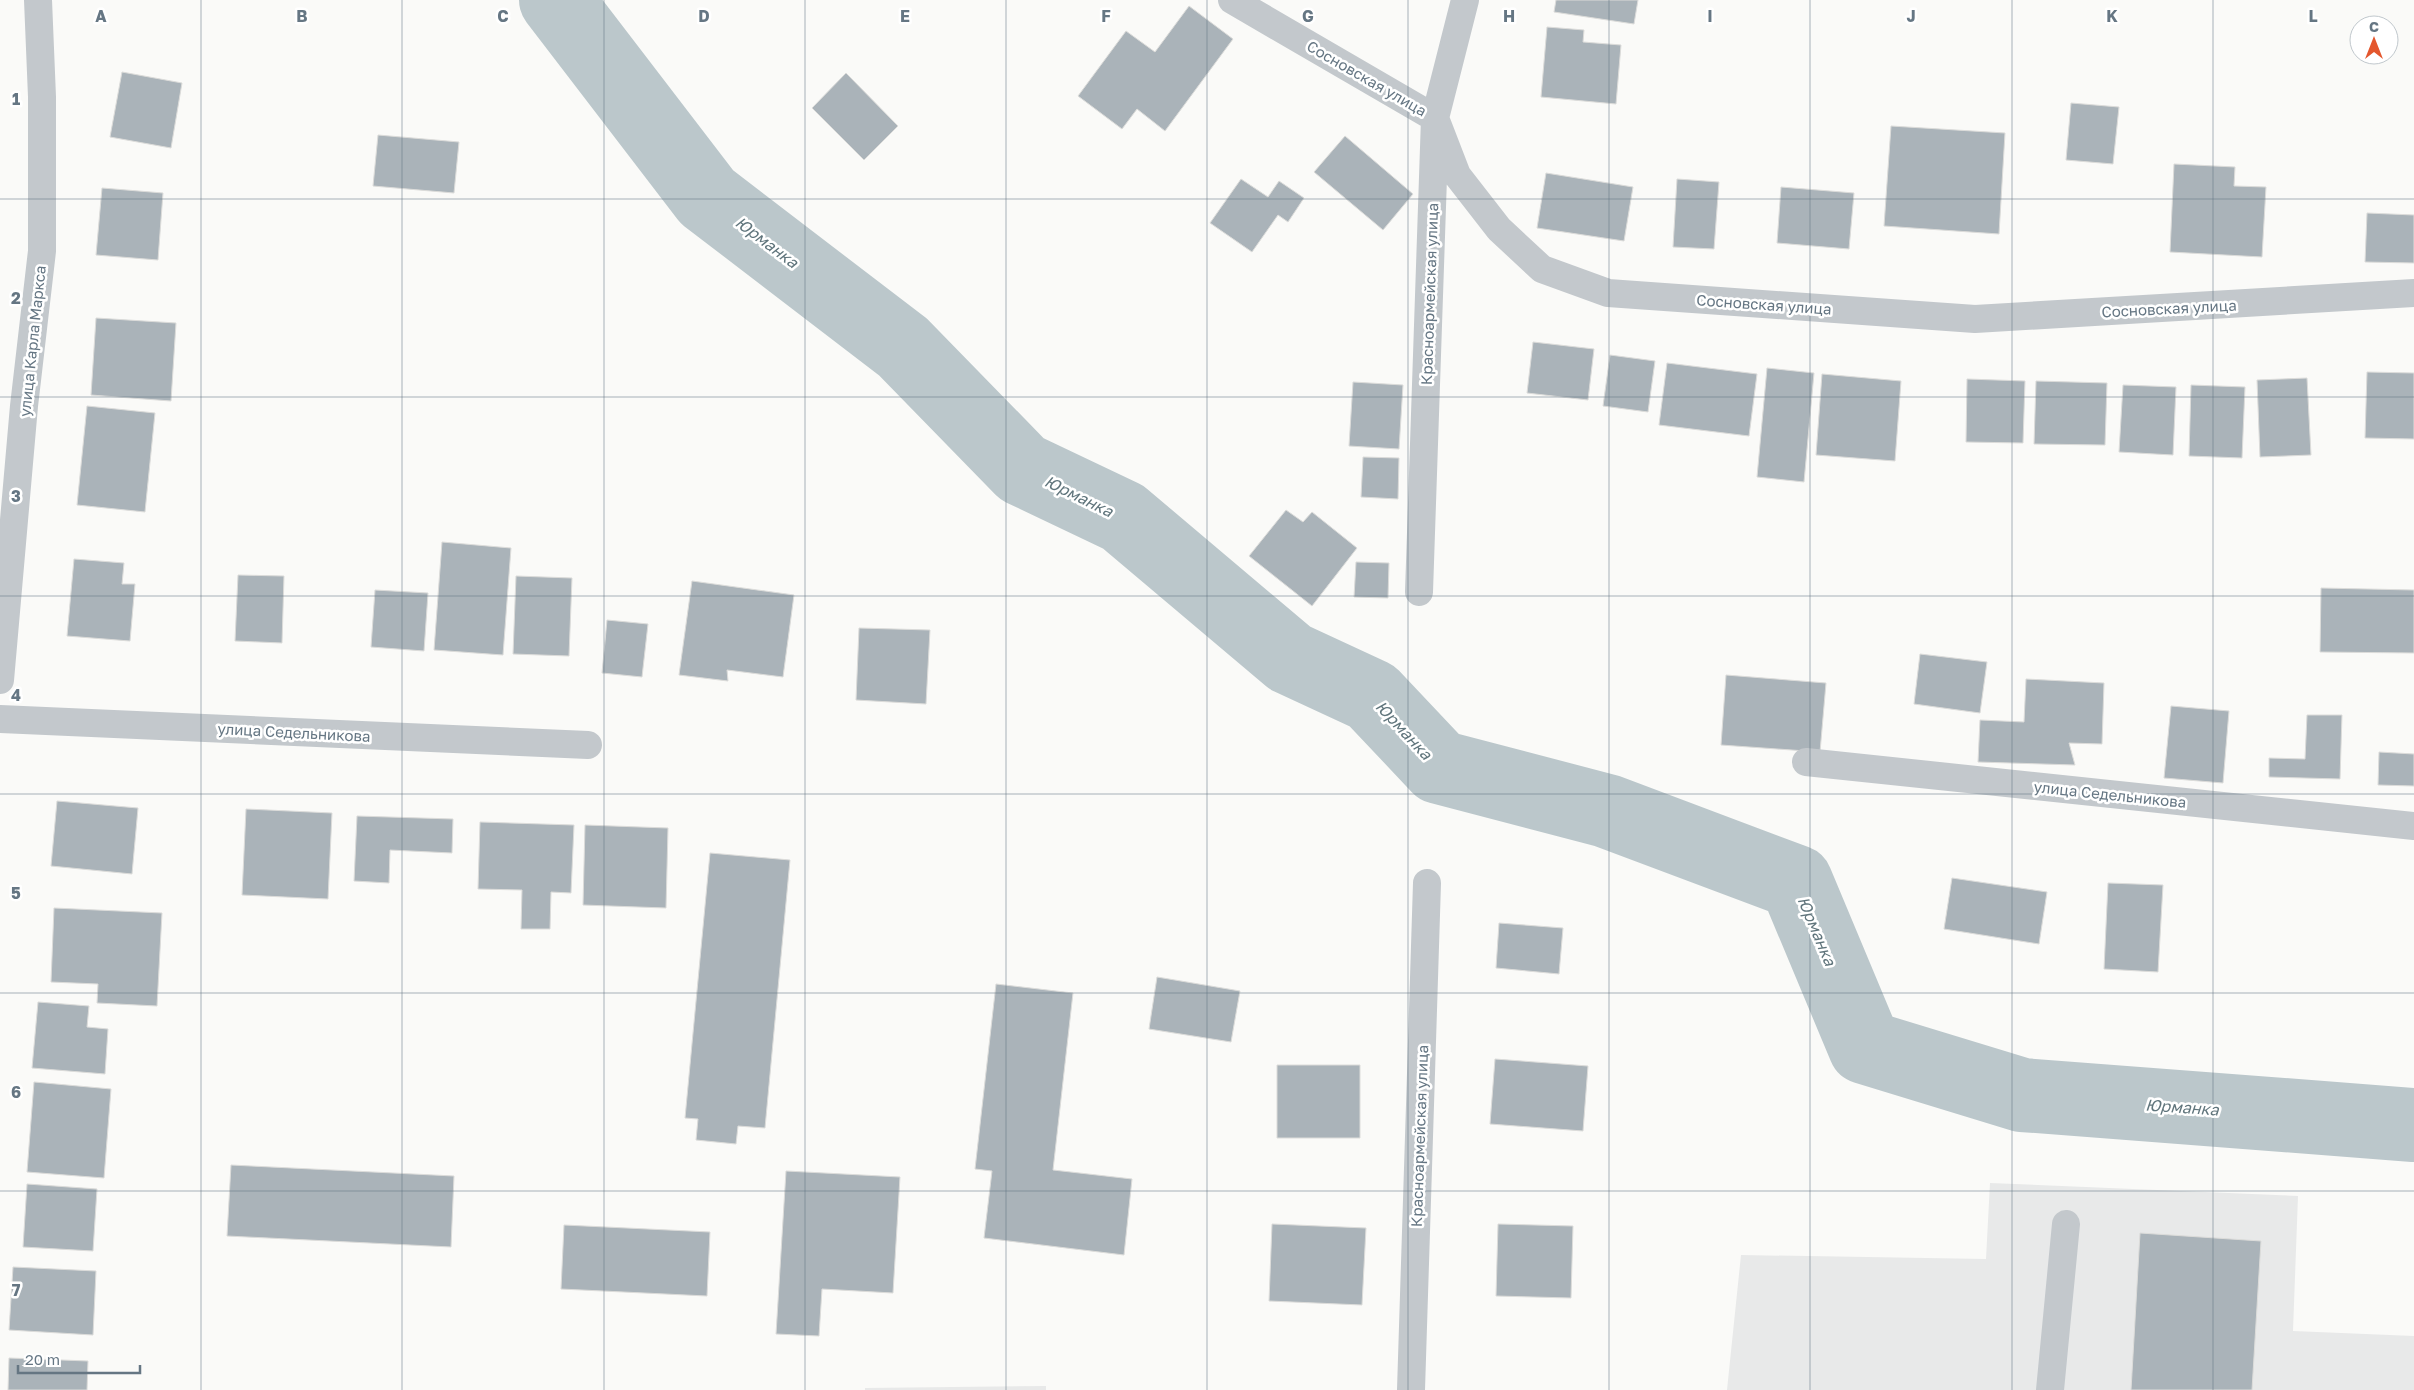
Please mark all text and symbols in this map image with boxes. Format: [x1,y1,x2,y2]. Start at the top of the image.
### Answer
text: A [95,6,107,26]
text: B [296,6,308,26]
text: C [497,6,509,26]
text: D [698,6,710,26]
text: E [900,6,910,26]
text: F [1101,6,1111,26]
text: G [1302,6,1314,26]
text: H [1503,6,1515,26]
text: I [1707,6,1713,26]
text: J [1906,6,1916,26]
text: K [2106,6,2118,26]
text: L [2308,6,2318,26]
north arrow [2349,15,2399,65]
text: С [2369,18,2379,35]
street label: Сосновская улица [1304,36,1430,120]
text: 1 [12,89,20,109]
street label: Красноармейская улица [1417,203,1441,385]
water label: Юрманка [732,212,803,273]
street label: улица Карла Маркса [15,264,49,418]
text: 2 [11,288,21,308]
street label: Сосновская улица [1696,290,1832,318]
street label: Сосновская улица [2101,295,2237,321]
water label: Юрманка [1042,471,1117,522]
text: 3 [11,486,21,506]
text: 4 [11,685,21,705]
water label: Юрманка [1372,696,1437,764]
street label: улица Седельникова [217,719,371,745]
street label: улица Седельникова [2033,777,2187,811]
text: 5 [11,883,21,903]
water label: Юрманка [1793,893,1841,970]
street label: Красноармейская улица [1407,1045,1431,1227]
text: 6 [11,1082,21,1102]
water label: Юрманка [2145,1094,2220,1120]
text: 7 [12,1280,21,1300]
scale bar [18,1342,140,1374]
text: 20 m [25,1350,60,1368]

